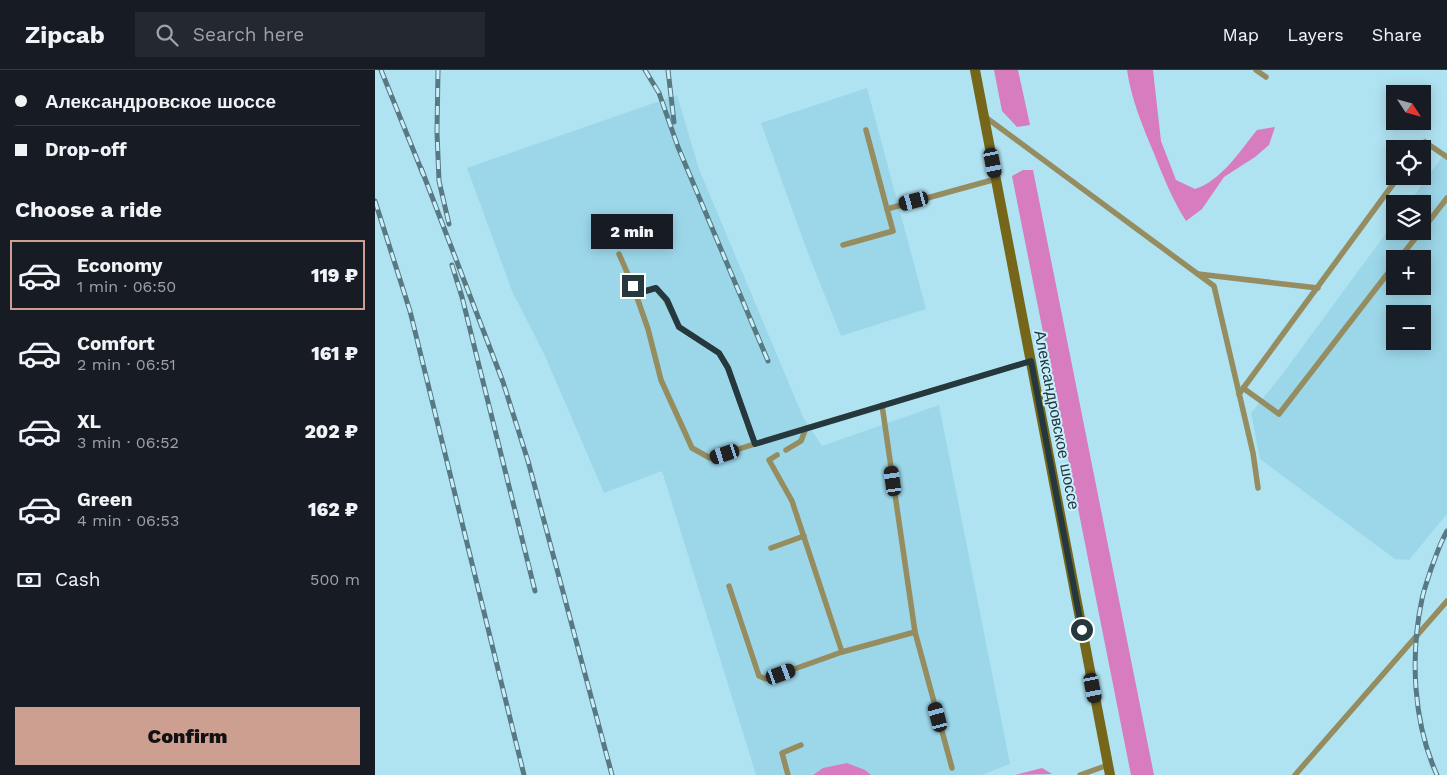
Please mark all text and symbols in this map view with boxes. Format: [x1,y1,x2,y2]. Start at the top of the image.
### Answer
search box [135,12,485,57]
text: Zipcab [25,21,105,49]
icon: search [153,21,181,49]
text: Search here [193,23,304,46]
text: Map [1222,24,1259,45]
text: Layers [1287,24,1344,45]
text: Share [1372,24,1422,45]
north arrow [1386,85,1431,130]
map controls [1386,85,1431,350]
text: Александровское шоссе [45,90,276,113]
text: Drop-off [45,138,127,161]
button: locate [1386,140,1431,185]
car [982,147,1003,179]
car [897,190,930,212]
button: layers [1386,195,1431,240]
text: Choose a ride [15,197,162,222]
callout: 2 min [592,214,674,248]
text: 2 min [610,222,654,241]
button: + [1386,250,1431,295]
icon: car [17,253,62,298]
text: Economy [77,254,162,277]
text: 119 ₽ [311,264,358,287]
route end [622,275,644,297]
text: 1 min · 06:50 [77,277,176,296]
button: − [1386,305,1431,350]
street label: Александровское шоссе [1030,329,1084,511]
icon: car [17,331,62,376]
text: Comfort [77,332,155,355]
text: 161 ₽ [311,342,358,365]
text: 2 min · 06:51 [77,355,176,374]
icon: car [17,409,62,454]
text: XL [77,410,101,433]
text: 202 ₽ [304,420,358,443]
text: 3 min · 06:52 [77,433,179,452]
car [708,442,741,466]
car [883,465,902,497]
icon: car [17,487,62,532]
text: Green [77,488,133,511]
text: 162 ₽ [308,498,358,521]
text: 4 min · 06:53 [77,511,179,530]
icon: cash [15,566,43,594]
text: Cash [55,568,101,591]
text: 500 m [310,570,360,589]
route start [1071,619,1093,641]
car [764,662,797,686]
car [1082,672,1103,704]
car [926,701,949,733]
button: Confirm [15,707,360,765]

